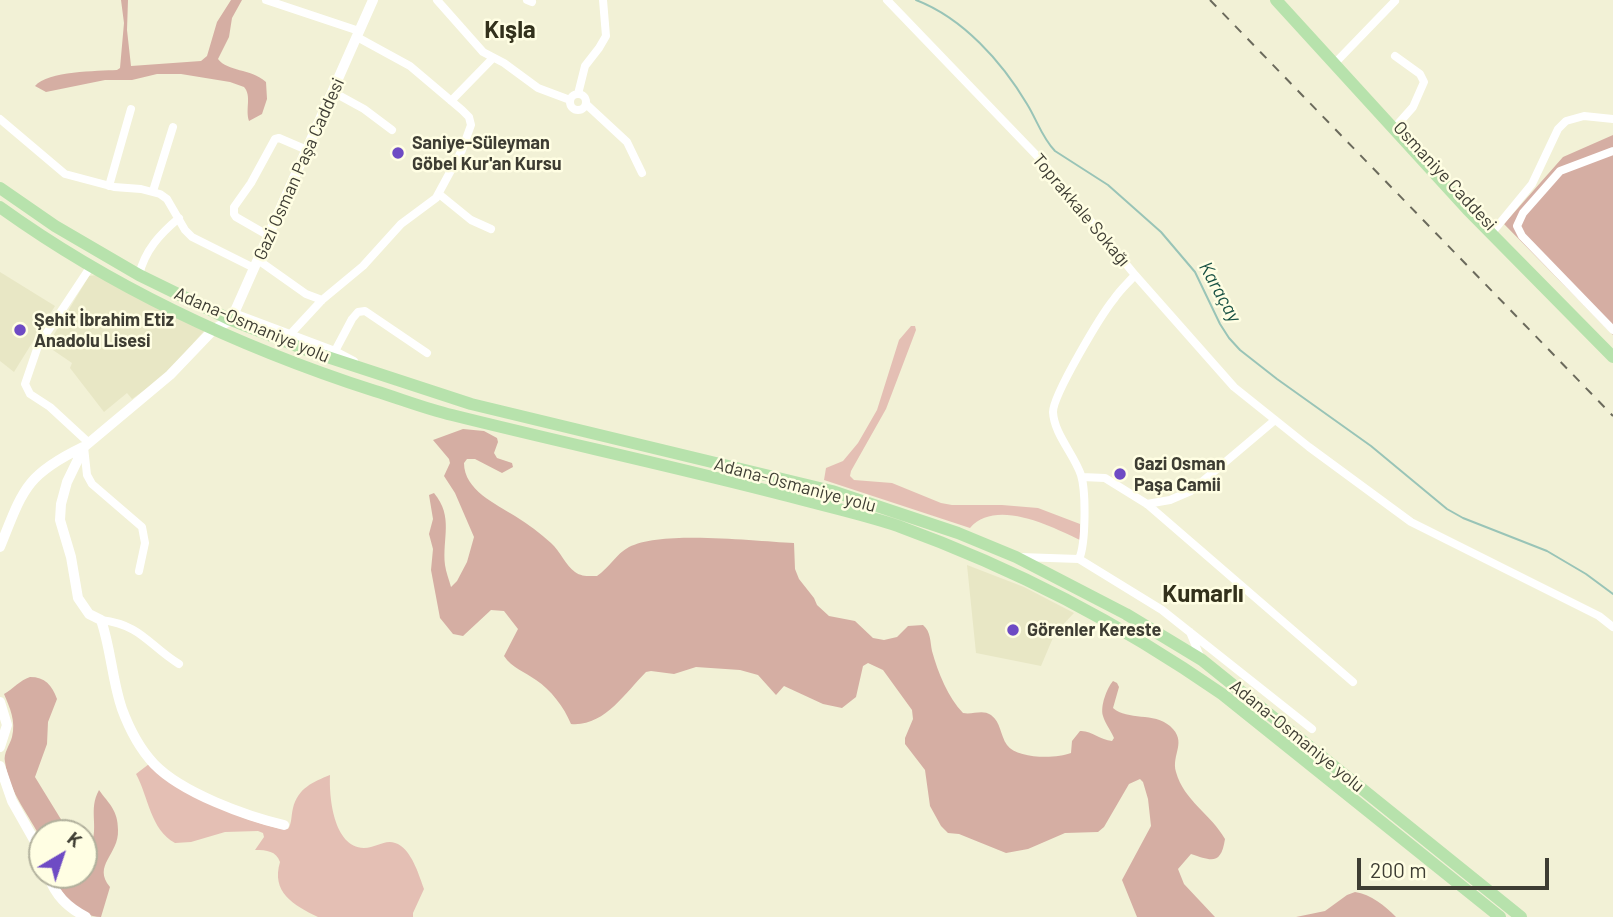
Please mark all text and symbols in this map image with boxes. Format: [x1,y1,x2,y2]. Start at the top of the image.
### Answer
district label: Kışla [484,16,536,44]
street label: Gazi Osman Paşa Caddesi [249,75,349,263]
street label: Osmaniye Caddesi [1389,117,1501,235]
place label: Saniye-Süleyman Göbel Kur'an Kursu [412,132,562,174]
marker: Saniye-Süleyman Göbel Kur'an Kursu [390,145,406,161]
street label: Toprakkale Sokağı [1028,149,1134,271]
water label: Karaçay [1194,258,1246,326]
street label: Adana-Osmaniye yolu [171,282,333,368]
place label: Şehit İbrahim Etiz Anadolu Lisesi [34,309,174,352]
marker: Şehit İbrahim Etiz Anadolu Lisesi [12,322,28,338]
street label: Adana-Osmaniye yolu [712,453,878,517]
place label: Gazi Osman Paşa Camii [1134,453,1226,496]
marker: Gazi Osman Paşa Camii [1112,466,1128,482]
district label: Kumarlı [1162,580,1244,608]
place label: Görenler Kereste [1027,619,1161,641]
marker: Görenler Kereste [1005,622,1021,638]
street label: Adana-Osmaniye yolu [1225,675,1369,797]
north arrow [28,819,98,889]
text: K [63,826,87,852]
scale bar [1361,844,1554,888]
text: 200 m [1370,857,1427,882]

